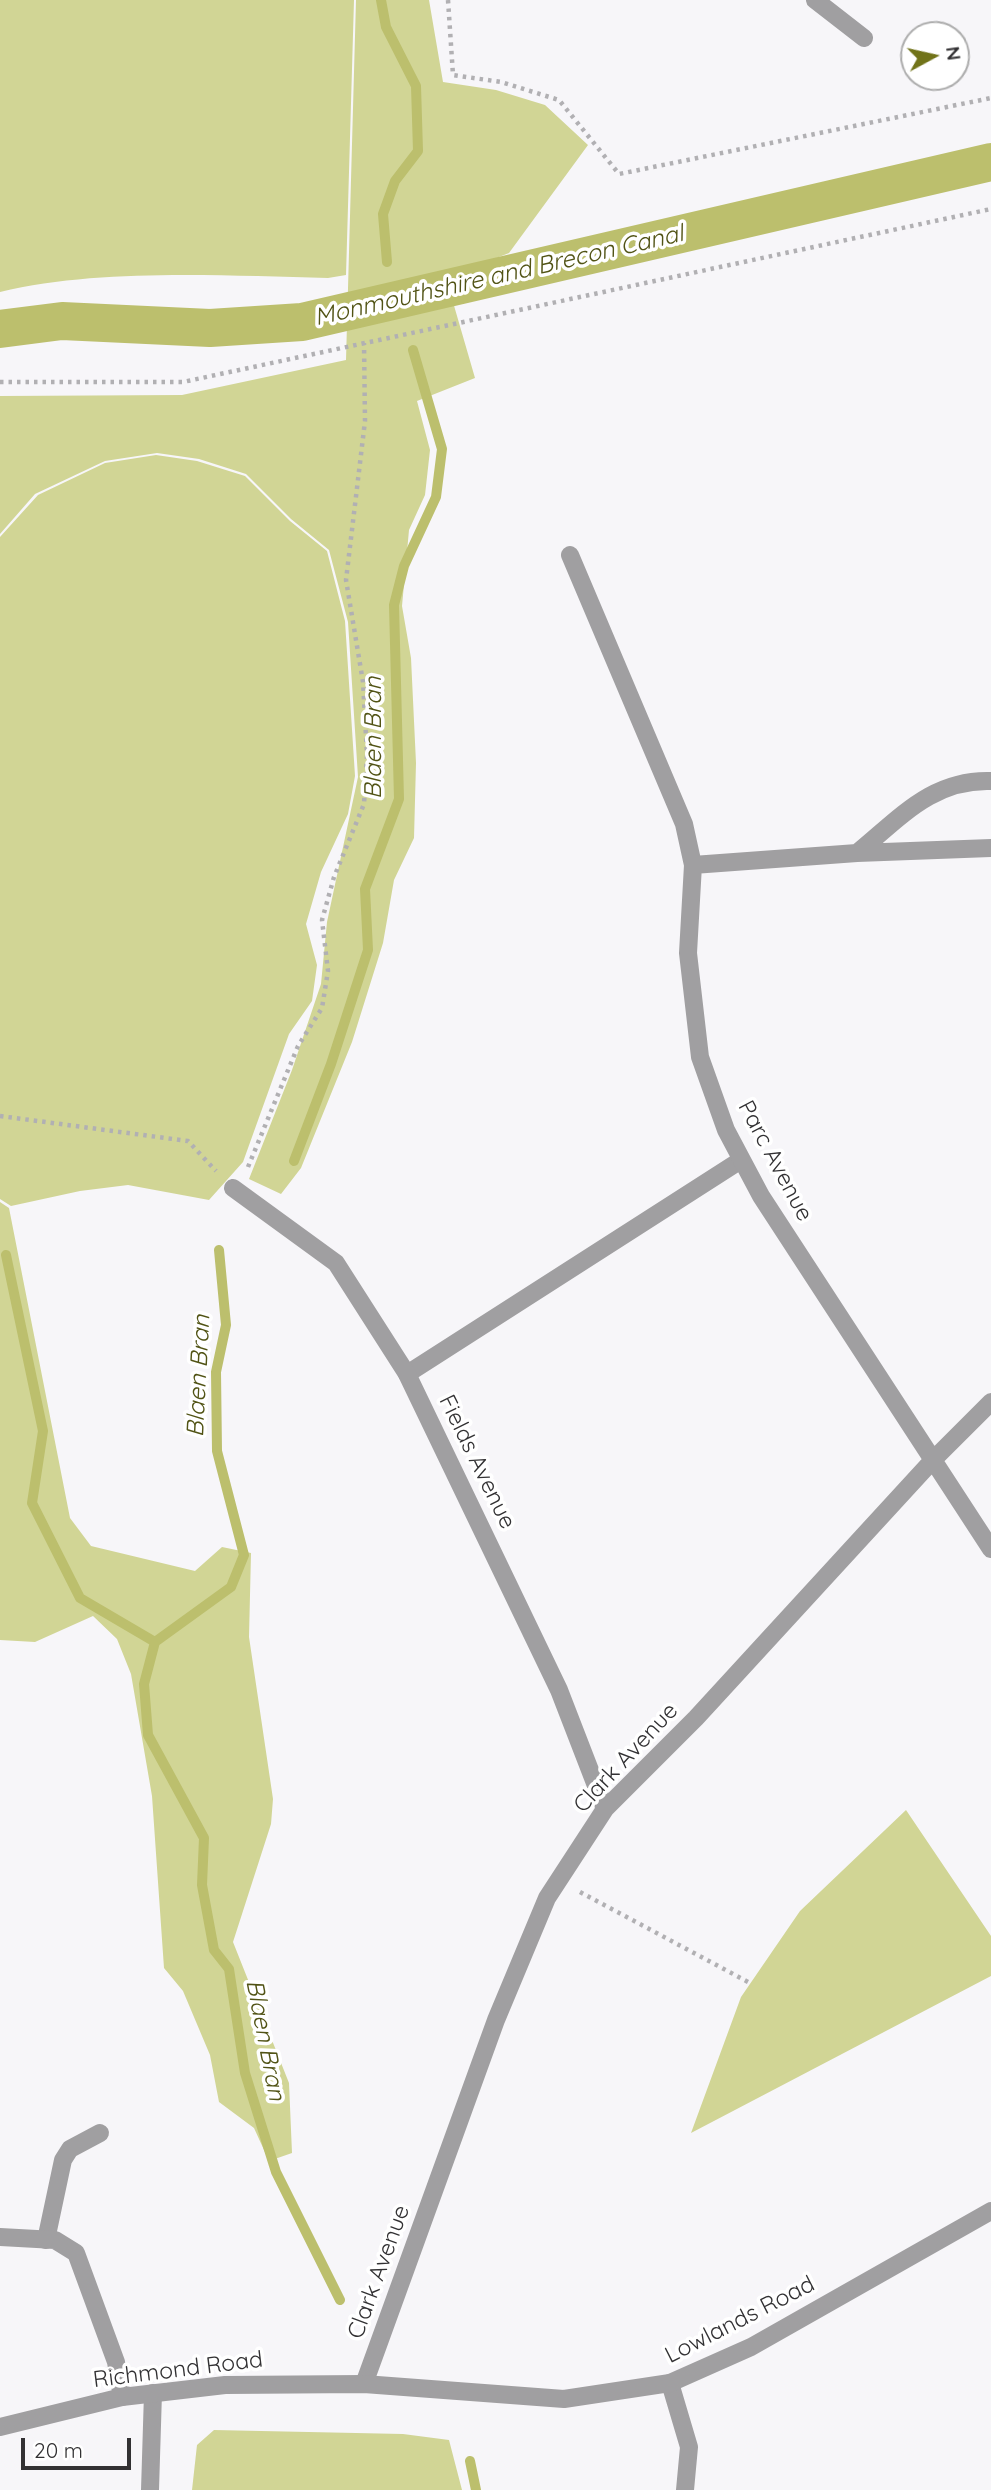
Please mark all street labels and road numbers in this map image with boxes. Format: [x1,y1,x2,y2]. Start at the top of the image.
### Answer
street label: Parc Avenue [732,1096,818,1226]
street label: Fields Avenue [433,1390,521,1534]
street label: Clark Avenue [568,1697,684,1819]
street label: Clark Avenue [342,2201,416,2343]
street label: Lowlands Road [661,2270,819,2370]
street label: Richmond Road [92,2346,264,2394]

